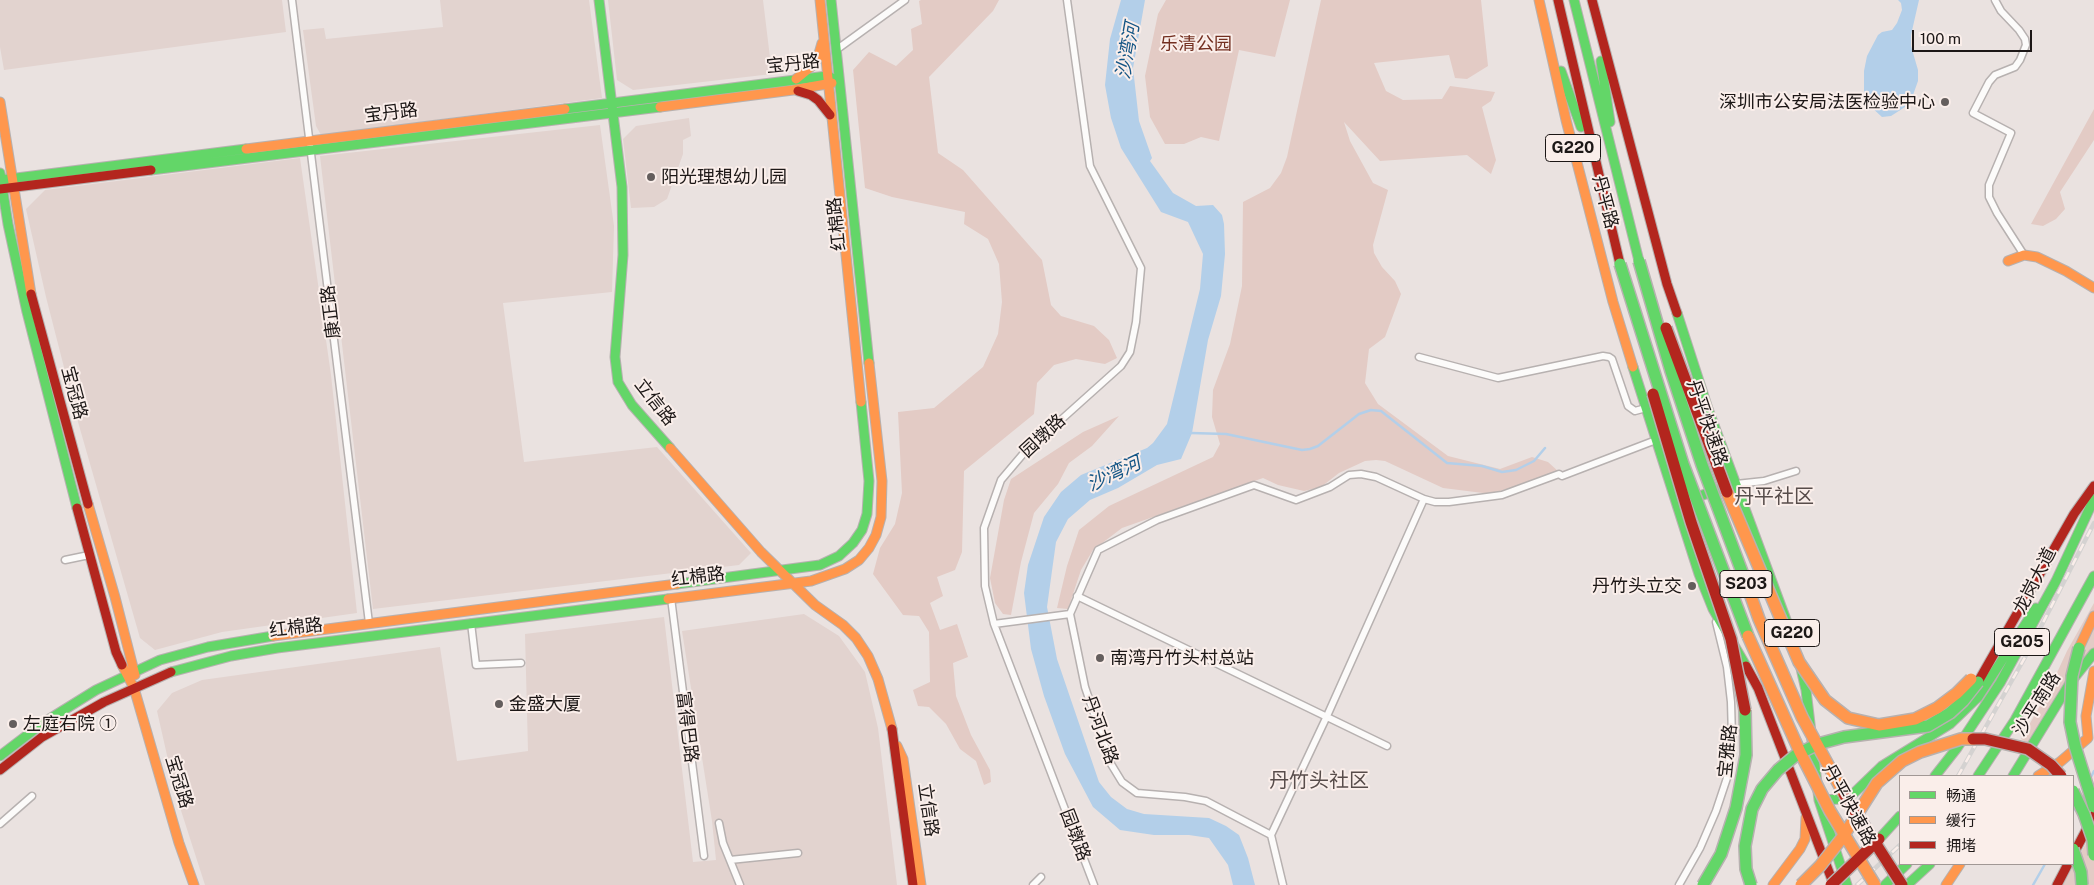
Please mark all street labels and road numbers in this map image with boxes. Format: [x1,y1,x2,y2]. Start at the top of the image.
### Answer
street label: 宝丹路 [765,50,821,78]
street label: 宝丹路 [363,99,419,127]
road number: G220 [1546,134,1600,162]
street label: 丹平路 [1588,173,1622,231]
street label: 红棉路 [823,196,851,252]
street label: 康正路 [317,284,345,340]
street label: 宝冠路 [57,364,91,422]
street label: 立信路 [630,374,680,430]
street label: 丹平快速路 [1682,377,1732,469]
street label: 园墩路 [1016,410,1070,462]
street label: 龙岗大道 [2009,544,2061,618]
street label: 红棉路 [670,563,726,591]
road number: S203 [1720,570,1772,598]
street label: 红棉路 [268,614,324,642]
road number: G220 [1764,620,1820,646]
road number: G205 [1994,628,2050,656]
street label: 沙平南路 [2009,668,2065,740]
street label: 富得巴路 [672,690,702,764]
street label: 丹河北路 [1078,692,1122,768]
street label: 宝雅路 [1714,723,1742,779]
street label: 宝冠路 [161,753,197,811]
street label: 丹平快速路 [1818,760,1880,850]
street label: 立信路 [914,782,942,838]
street label: 园墩路 [1055,806,1095,864]

